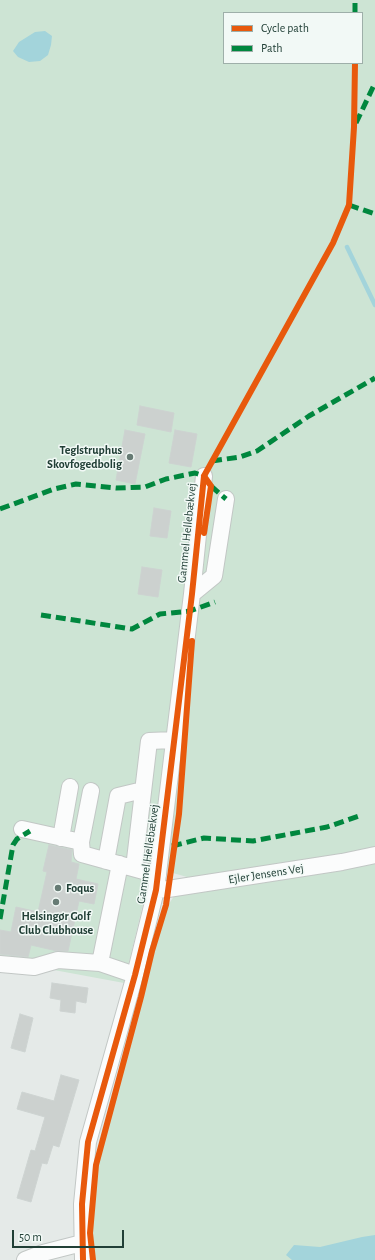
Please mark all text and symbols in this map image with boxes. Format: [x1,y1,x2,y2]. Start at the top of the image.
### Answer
legend [223,12,363,64]
text: Cycle path [261,22,309,34]
text: Path [261,42,283,54]
place label: Teglstruphus Skovfogedbolig [47,443,122,471]
marker: Teglstruphus Skovfogedbolig [125,452,135,462]
street label: Gammel Hellebækvej [175,482,199,584]
street label: Gammel Hellebækvej [134,803,162,905]
street label: Ejler Jensens Vej [227,861,305,887]
place label: Foqus [66,881,94,895]
marker: Foqus [53,883,63,893]
marker: Helsingør Golf Club Clubhouse [51,897,61,907]
place label: Helsingør Golf Club Clubhouse [19,909,93,937]
scale bar [14,1222,126,1248]
text: 50 m [19,1231,42,1243]

